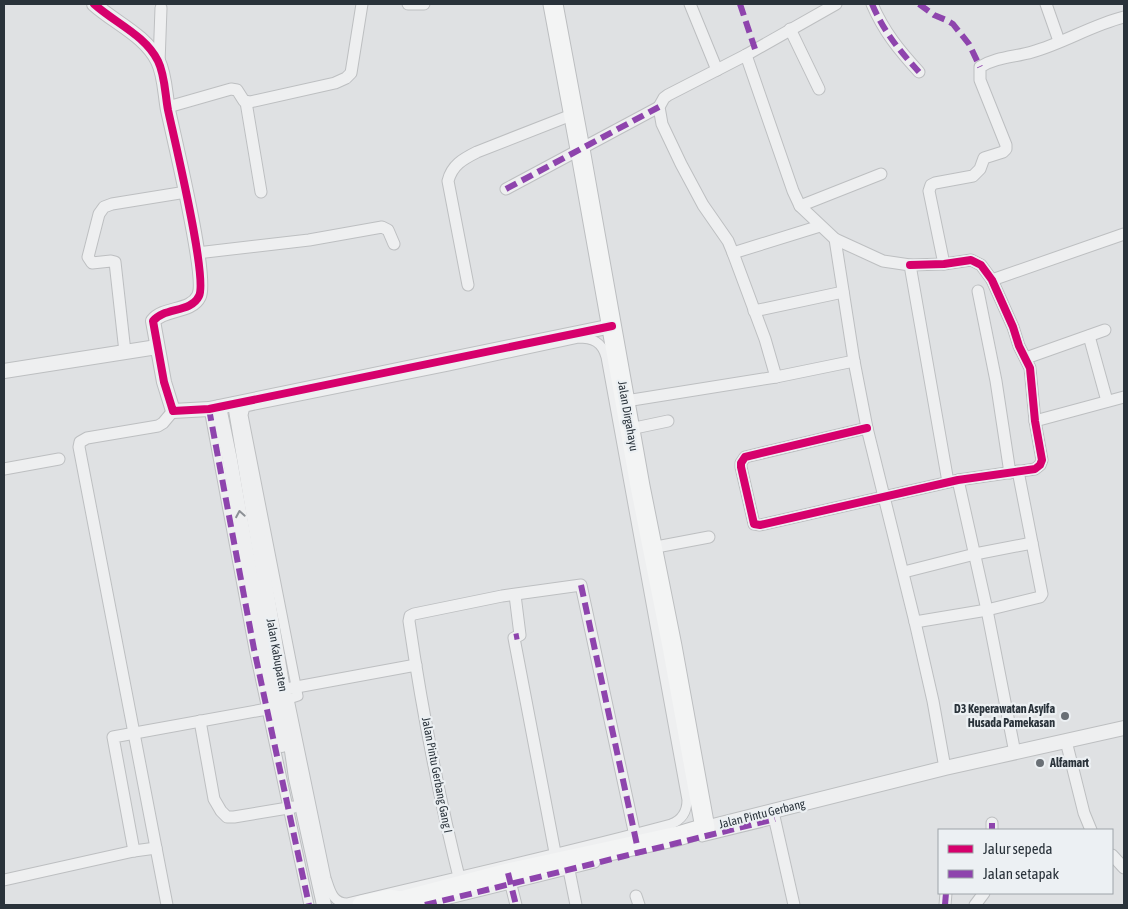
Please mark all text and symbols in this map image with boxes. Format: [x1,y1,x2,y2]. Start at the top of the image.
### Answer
street label: Jalan Dirgahayu [615,380,641,452]
one-way arrow [236,510,246,518]
street label: Jalan Kabupaten [264,617,290,693]
place label: D3 Keperawatan Asyifa Husada Pamekasan [954,702,1055,730]
marker: D3 Keperawatan Asyifa Husada Pamekasan [1059,710,1071,722]
street label: Jalan Pintu Gerbang Gang I [419,716,455,834]
place label: Alfamart [1049,756,1090,770]
marker: Alfamart [1034,757,1046,769]
street label: Jalan Pintu Gerbang [717,796,807,831]
legend [938,829,1113,894]
text: Jalur sepeda [983,840,1053,857]
text: Jalan setapak [983,865,1060,882]

